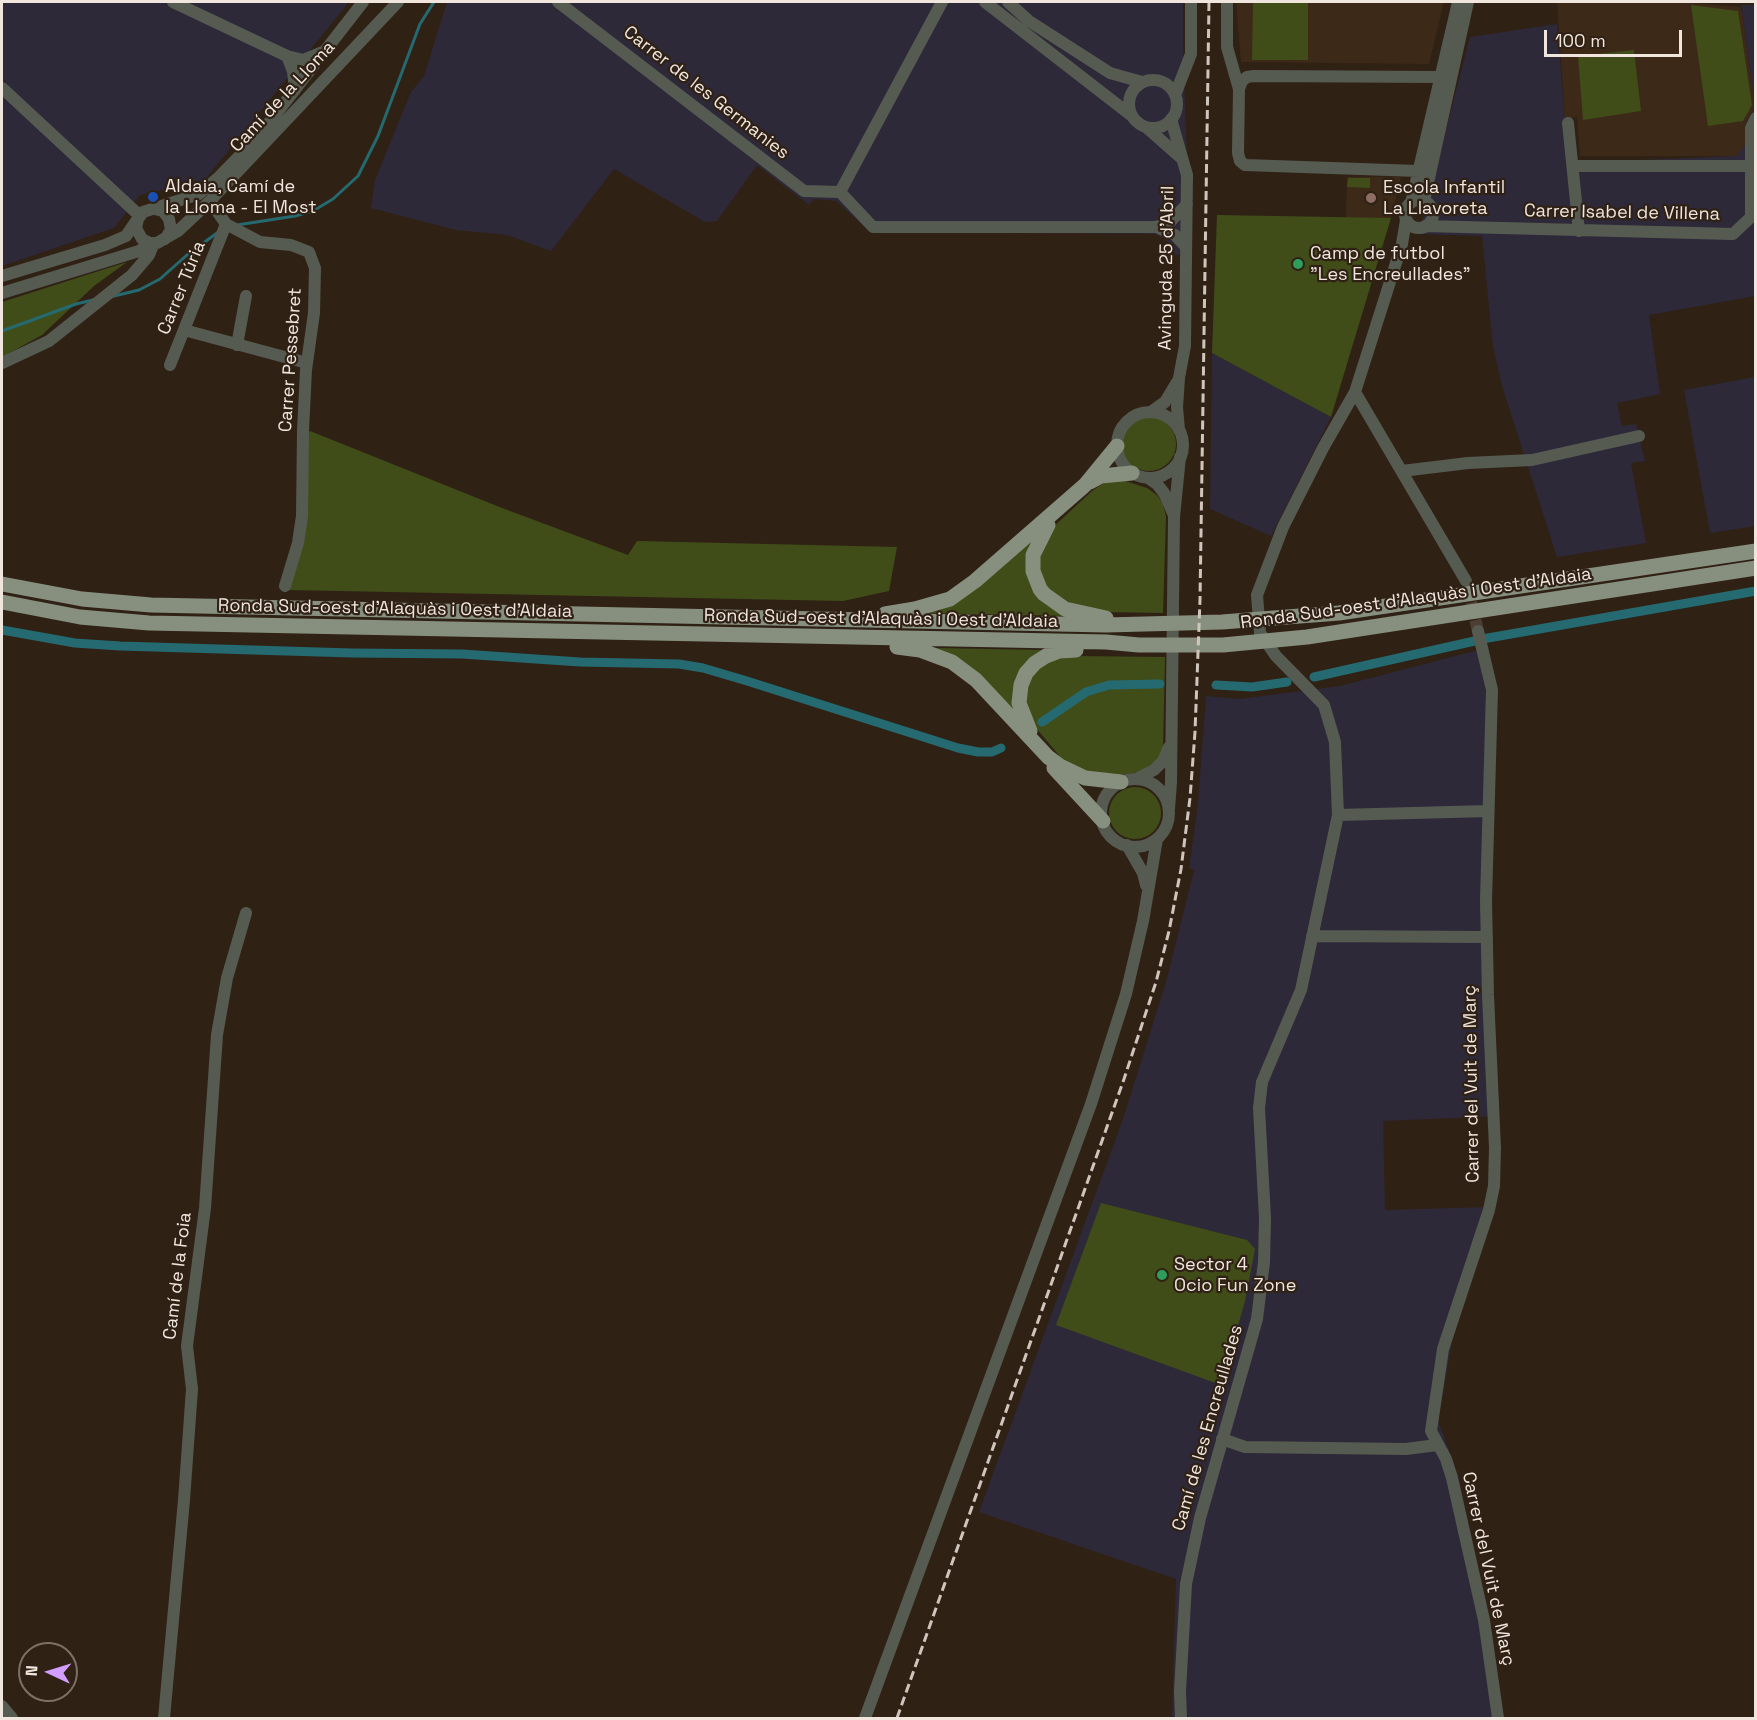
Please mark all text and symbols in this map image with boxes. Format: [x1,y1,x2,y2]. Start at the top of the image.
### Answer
scale bar [1547,18,1685,56]
street label: Carrer de les Germanies [619,22,793,164]
text: 100 m [1555,29,1606,52]
street label: Camí de la Lloma [226,37,340,157]
place label: Aldaia, Camí de la Lloma - El Most [165,176,316,219]
place label: Escola Infantil La Llavoreta [1383,177,1505,219]
street label: Avinguda 25 d'Abril [1155,185,1179,351]
marker: Aldaia, Camí de la Lloma - El Most [146,190,160,204]
marker: Escola Infantil La Llavoreta [1364,191,1378,205]
street label: Carrer Isabel de Villena [1524,200,1720,226]
street label: Carrer Túria [153,238,211,338]
place label: Camp de futbol "Les Encreullades" [1310,243,1470,286]
marker: Camp de futbol "Les Encreullades" [1291,257,1305,271]
street label: Carrer Pessebret [275,287,307,433]
street label: Ronda Sud-oest d'Alaquàs i Oest d'Aldaia [1239,564,1593,634]
street label: Ronda Sud-oest d'Alaquàs i Oest d'Aldaia [218,595,572,623]
street label: Ronda Sud-oest d'Alaquàs i Oest d'Aldaia [704,605,1058,633]
street label: Carrer del Vuit de Març [1459,985,1485,1183]
street label: Camí de la Foia [159,1211,197,1341]
place label: Sector 4 Ocio Fun Zone [1174,1254,1296,1296]
marker: Sector 4 Ocio Fun Zone [1155,1268,1169,1282]
street label: Camí de les Encreullades [1168,1323,1248,1533]
street label: Carrer del Vuit de Març [1457,1470,1519,1668]
north arrow [18,1642,78,1702]
text: N [21,1665,42,1677]

